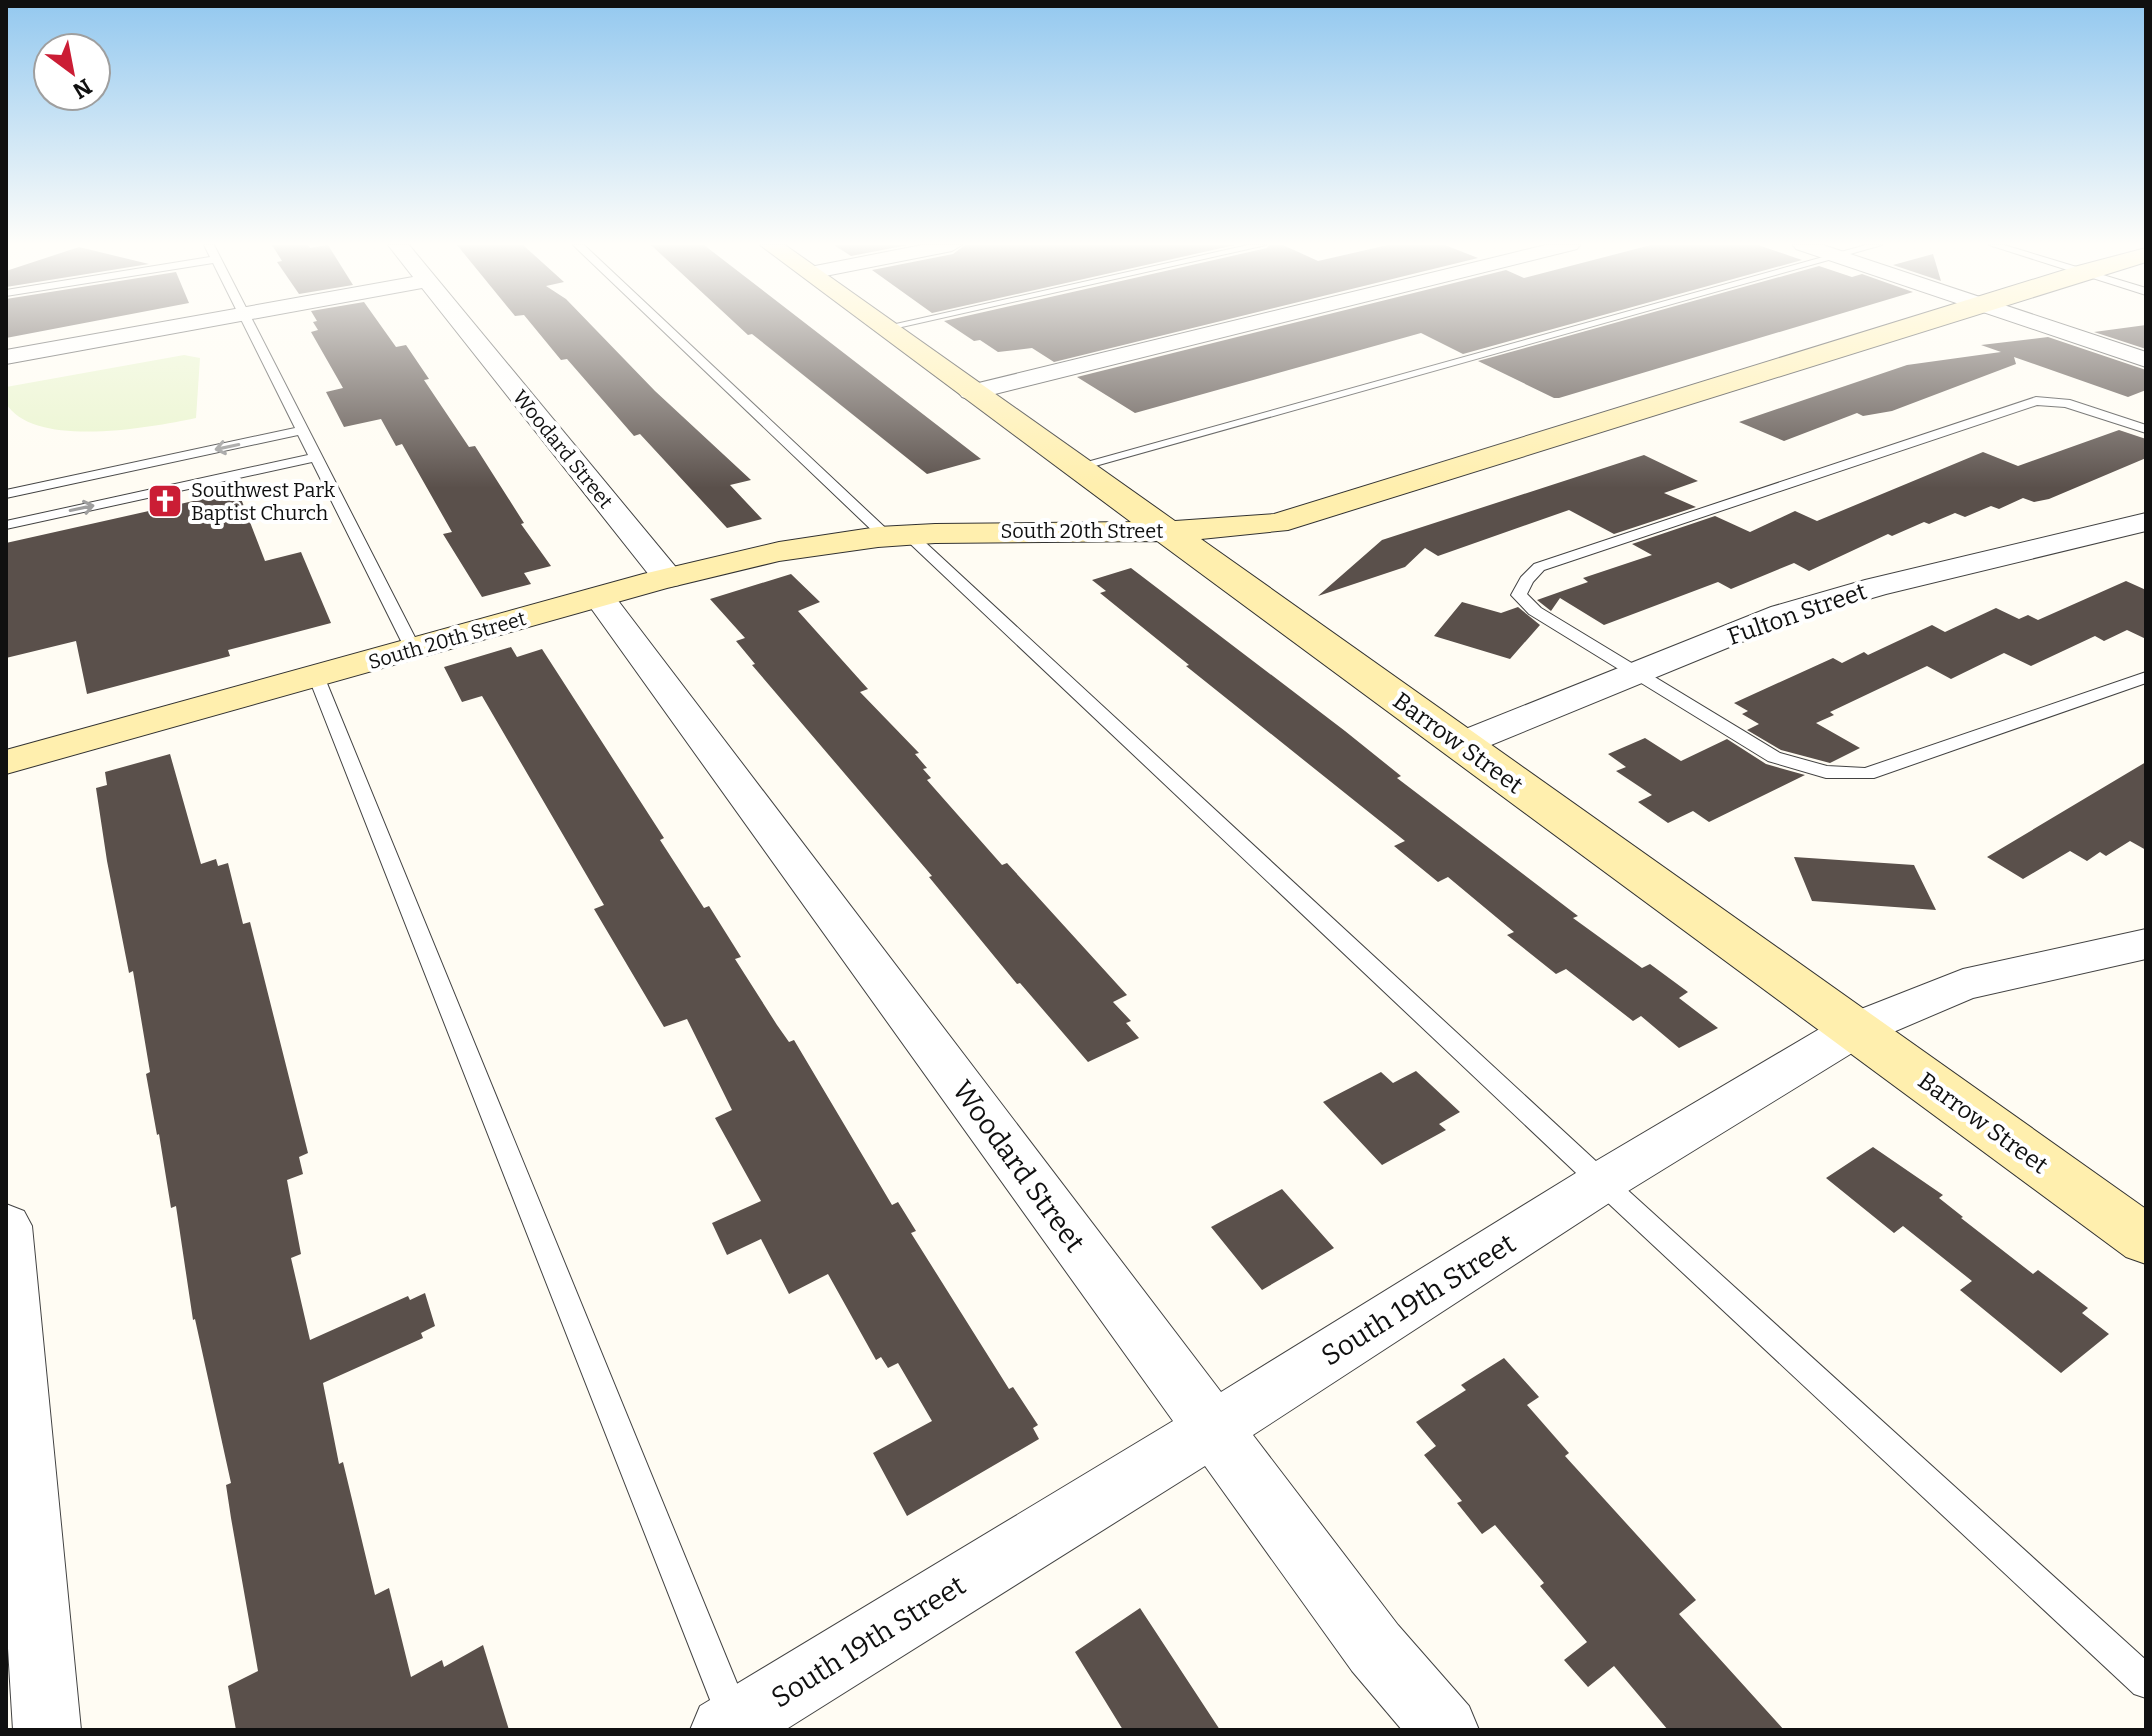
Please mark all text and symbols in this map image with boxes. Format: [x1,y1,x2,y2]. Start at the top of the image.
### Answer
north arrow [32,32,112,112]
text: N [68,73,97,104]
street label: Woodard Street [508,385,618,513]
one-way arrow [215,440,240,455]
place label: Southwest Park Baptist Church [191,478,336,525]
church icon: Southwest Park Baptist Church [146,482,184,520]
one-way arrow [69,500,94,515]
street label: South 20th Street [1001,519,1163,543]
street label: Fulton Street [1724,577,1870,651]
street label: South 20th Street [365,606,529,674]
street label: Barrow Street [1388,687,1529,800]
street label: Barrow Street [1913,1067,2054,1180]
street label: Woodard Street [945,1074,1092,1258]
street label: South 19th Street [1315,1226,1521,1372]
street label: South 19th Street [765,1568,971,1714]

